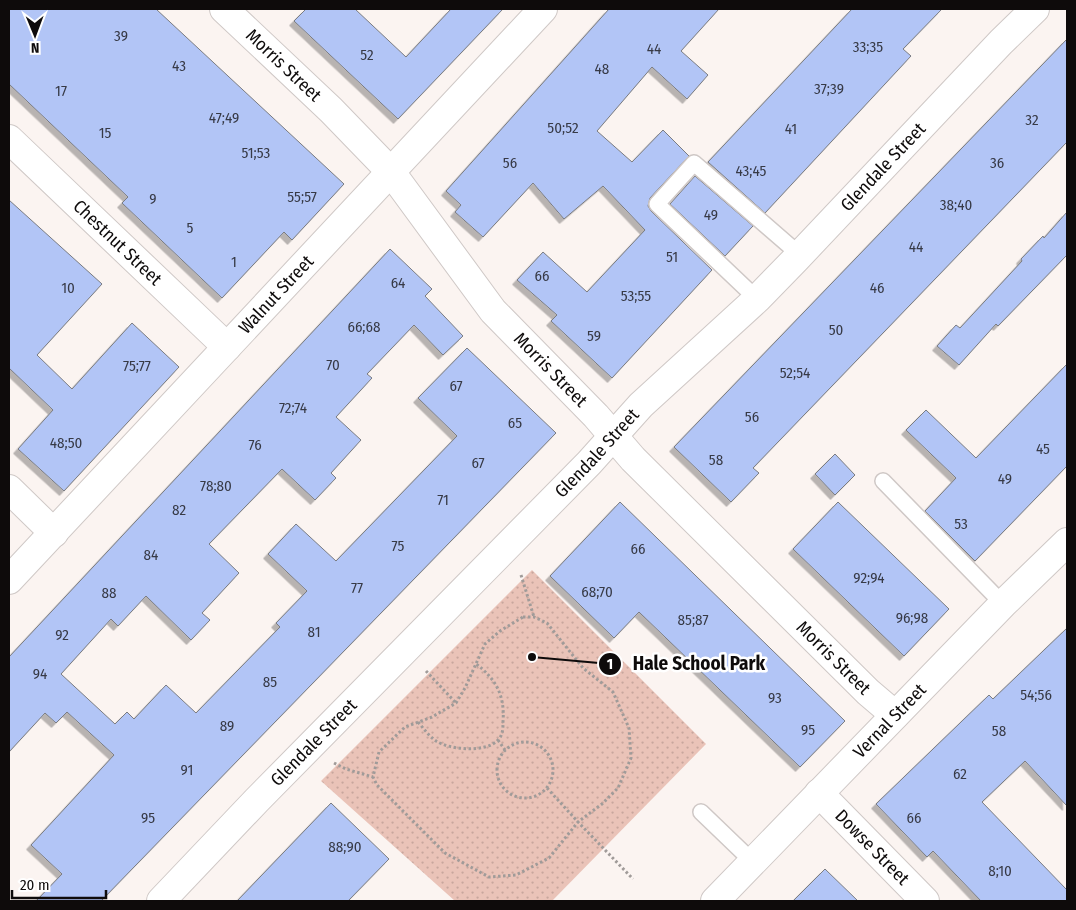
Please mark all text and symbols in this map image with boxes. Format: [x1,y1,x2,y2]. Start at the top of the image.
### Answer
north arrow [10,10,60,60]
street label: Morris Street [241,24,326,106]
house number: 39 [114,27,128,45]
house number: 33;35 [853,38,883,56]
text: N [31,39,40,56]
house number: 44 [647,40,661,58]
house number: 52 [360,46,374,64]
house number: 43 [172,57,186,75]
house number: 48 [595,60,609,78]
house number: 37;39 [814,80,844,98]
house number: 17 [55,82,67,100]
house number: 47;49 [209,109,239,127]
house number: 32 [1025,111,1039,129]
street label: Glendale Street [836,118,930,216]
house number: 50;52 [547,119,579,137]
house number: 41 [785,120,797,138]
house number: 15 [99,124,111,142]
house number: 51;53 [242,144,271,162]
house number: 56 [503,154,517,172]
house number: 36 [990,154,1004,172]
house number: 43;45 [736,162,767,180]
house number: 55;57 [287,188,317,206]
house number: 9 [149,190,157,208]
street label: Chestnut Street [69,195,167,290]
house number: 38;40 [940,196,972,214]
house number: 49 [704,206,718,224]
house number: 5 [187,219,194,237]
house number: 44 [909,238,923,256]
house number: 51 [666,248,678,266]
street label: Walnut Street [234,250,318,338]
house number: 1 [231,253,237,271]
house number: 66 [535,267,549,285]
house number: 64 [391,274,405,292]
house number: 10 [61,279,75,297]
house number: 46 [870,279,884,297]
house number: 53;55 [621,287,651,305]
house number: 66;68 [347,318,381,336]
house number: 50 [829,321,843,339]
house number: 59 [587,327,601,345]
street label: Morris Street [509,328,592,412]
house number: 70 [326,356,340,374]
house number: 75;77 [123,357,151,375]
house number: 52;54 [780,364,810,382]
house number: 67 [449,377,463,395]
house number: 72;74 [279,399,307,417]
street label: Glendale Street [550,404,644,502]
house number: 56 [745,408,759,426]
house number: 65 [508,414,522,432]
house number: 48;50 [50,434,82,452]
house number: 76 [248,436,262,454]
house number: 45 [1036,440,1050,458]
house number: 58 [709,451,723,469]
house number: 67 [471,454,485,472]
house number: 49 [998,470,1012,488]
house number: 78;80 [200,477,232,495]
house number: 71 [437,491,449,509]
house number: 82 [172,501,186,519]
house number: 53 [954,515,968,533]
house number: 75 [392,537,404,555]
house number: 66 [631,540,645,558]
house number: 84 [144,546,158,564]
house number: 92;94 [853,569,885,587]
house number: 77 [351,579,363,597]
house number: 68;70 [581,583,613,601]
house number: 88 [101,584,117,602]
house number: 96;98 [896,609,928,627]
house number: 85;87 [678,611,708,629]
street label: Morris Street [792,616,875,699]
house number: 81 [308,623,320,641]
house number: 92 [55,626,69,644]
callout: Hale School Park [598,647,775,681]
text: Hale School Park [633,652,766,675]
text: 1 [607,655,613,673]
house number: 94 [33,665,47,683]
house number: 85 [263,673,277,691]
street label: Vernal Street [849,679,931,763]
house number: 54;56 [1020,686,1052,704]
house number: 93 [768,689,782,707]
street label: Glendale Street [266,694,361,791]
house number: 89 [220,717,234,735]
house number: 95 [801,721,815,739]
house number: 58 [992,722,1006,740]
house number: 91 [181,761,193,779]
house number: 62 [953,765,967,783]
street label: Dowse Street [830,805,914,890]
house number: 95 [141,809,155,827]
house number: 66 [907,809,921,827]
house number: 88;90 [328,838,362,856]
house number: 8;10 [988,862,1012,880]
scale bar [12,868,106,900]
text: 20 m [20,876,50,894]

